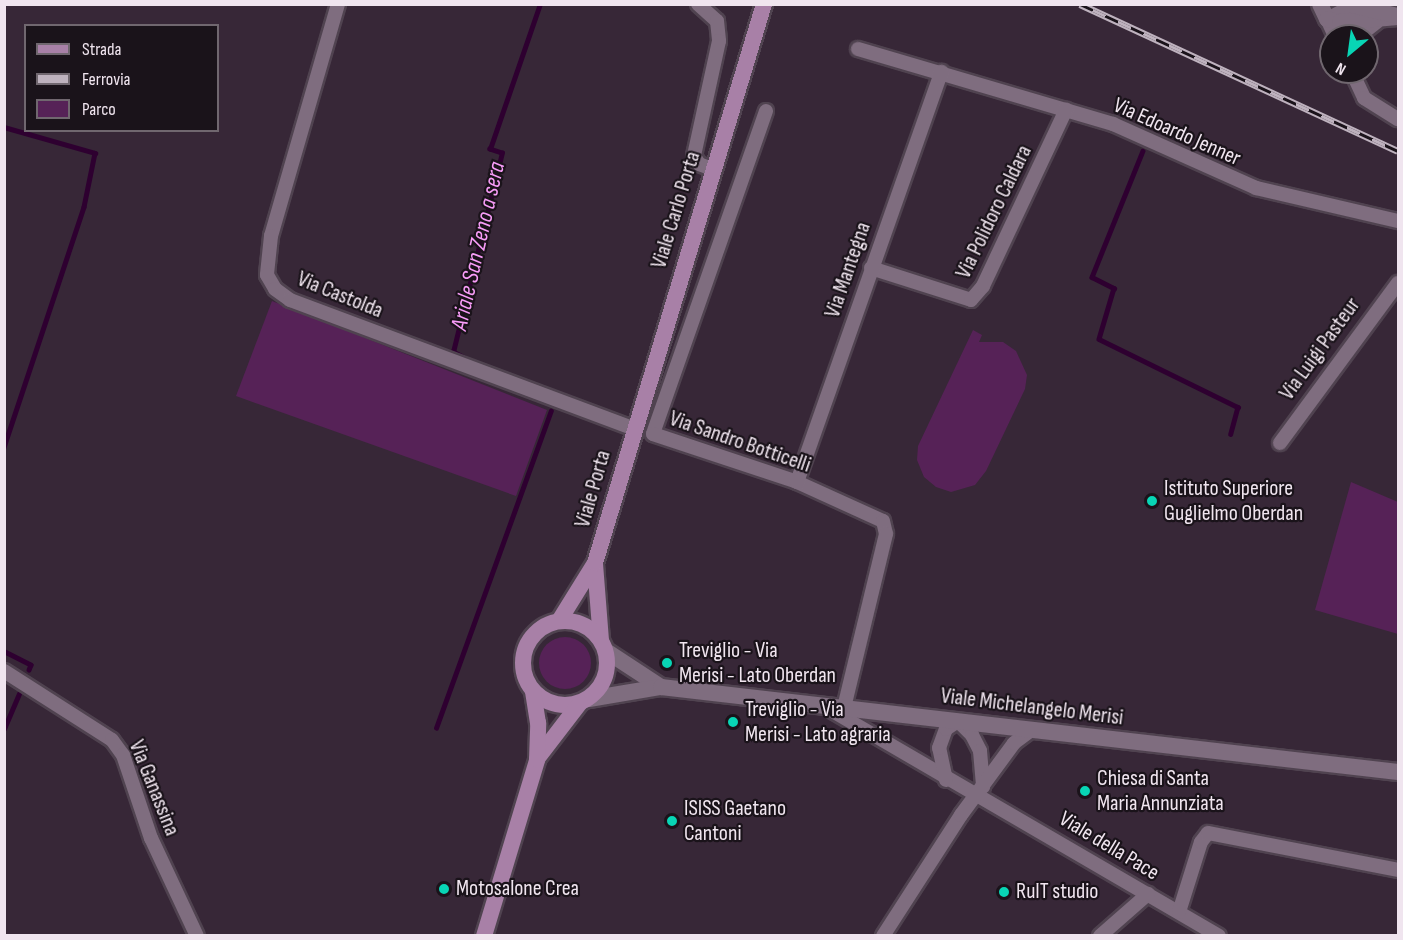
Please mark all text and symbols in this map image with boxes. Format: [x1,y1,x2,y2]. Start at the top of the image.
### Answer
legend [24,24,219,132]
north arrow [1319,24,1379,84]
text: Strada [82,39,121,60]
text: N [1333,58,1349,79]
text: Ferrovia [82,69,130,90]
street label: Via Edoardo Jenner [1109,92,1245,172]
text: Parco [82,99,116,120]
street label: Via Polidoro Caldara [950,141,1038,283]
street label: Viale Carlo Porta [646,148,706,272]
water label: Ariale San Zeno a sera [445,159,511,333]
street label: Via Mantegna [819,219,877,321]
street label: Via Castolda [293,266,387,324]
street label: Via Luigi Pasteur [1274,293,1366,405]
street label: Via Sandro Botticelli [666,405,814,479]
street label: Viale Porta [569,447,617,531]
place label: Istituto Superiore Guglielmo Oberdan [1164,475,1303,526]
marker: Istituto Superiore Guglielmo Oberdan [1145,494,1159,508]
place label: Treviglio - Via Merisi - Lato Oberdan [679,637,836,688]
marker: Treviglio - Via Merisi - Lato Oberdan [660,656,674,670]
street label: Viale Michelangelo Merisi [939,683,1125,731]
place label: Treviglio - Via Merisi - Lato agraria [745,696,891,748]
marker: Treviglio - Via Merisi - Lato agraria [726,715,740,729]
street label: Via Ganassina [123,736,185,840]
place label: Chiesa di Santa Maria Annunziata [1097,765,1224,816]
marker: Chiesa di Santa Maria Annunziata [1078,784,1092,798]
place label: ISISS Gaetano Cantoni [684,795,786,846]
street label: Viale della Pace [1054,806,1164,886]
marker: ISISS Gaetano Cantoni [665,814,679,828]
place label: Motosalone Crea [456,876,579,902]
place label: RuIT studio [1016,879,1098,905]
marker: Motosalone Crea [437,882,451,896]
marker: RuIT studio [997,885,1011,899]

